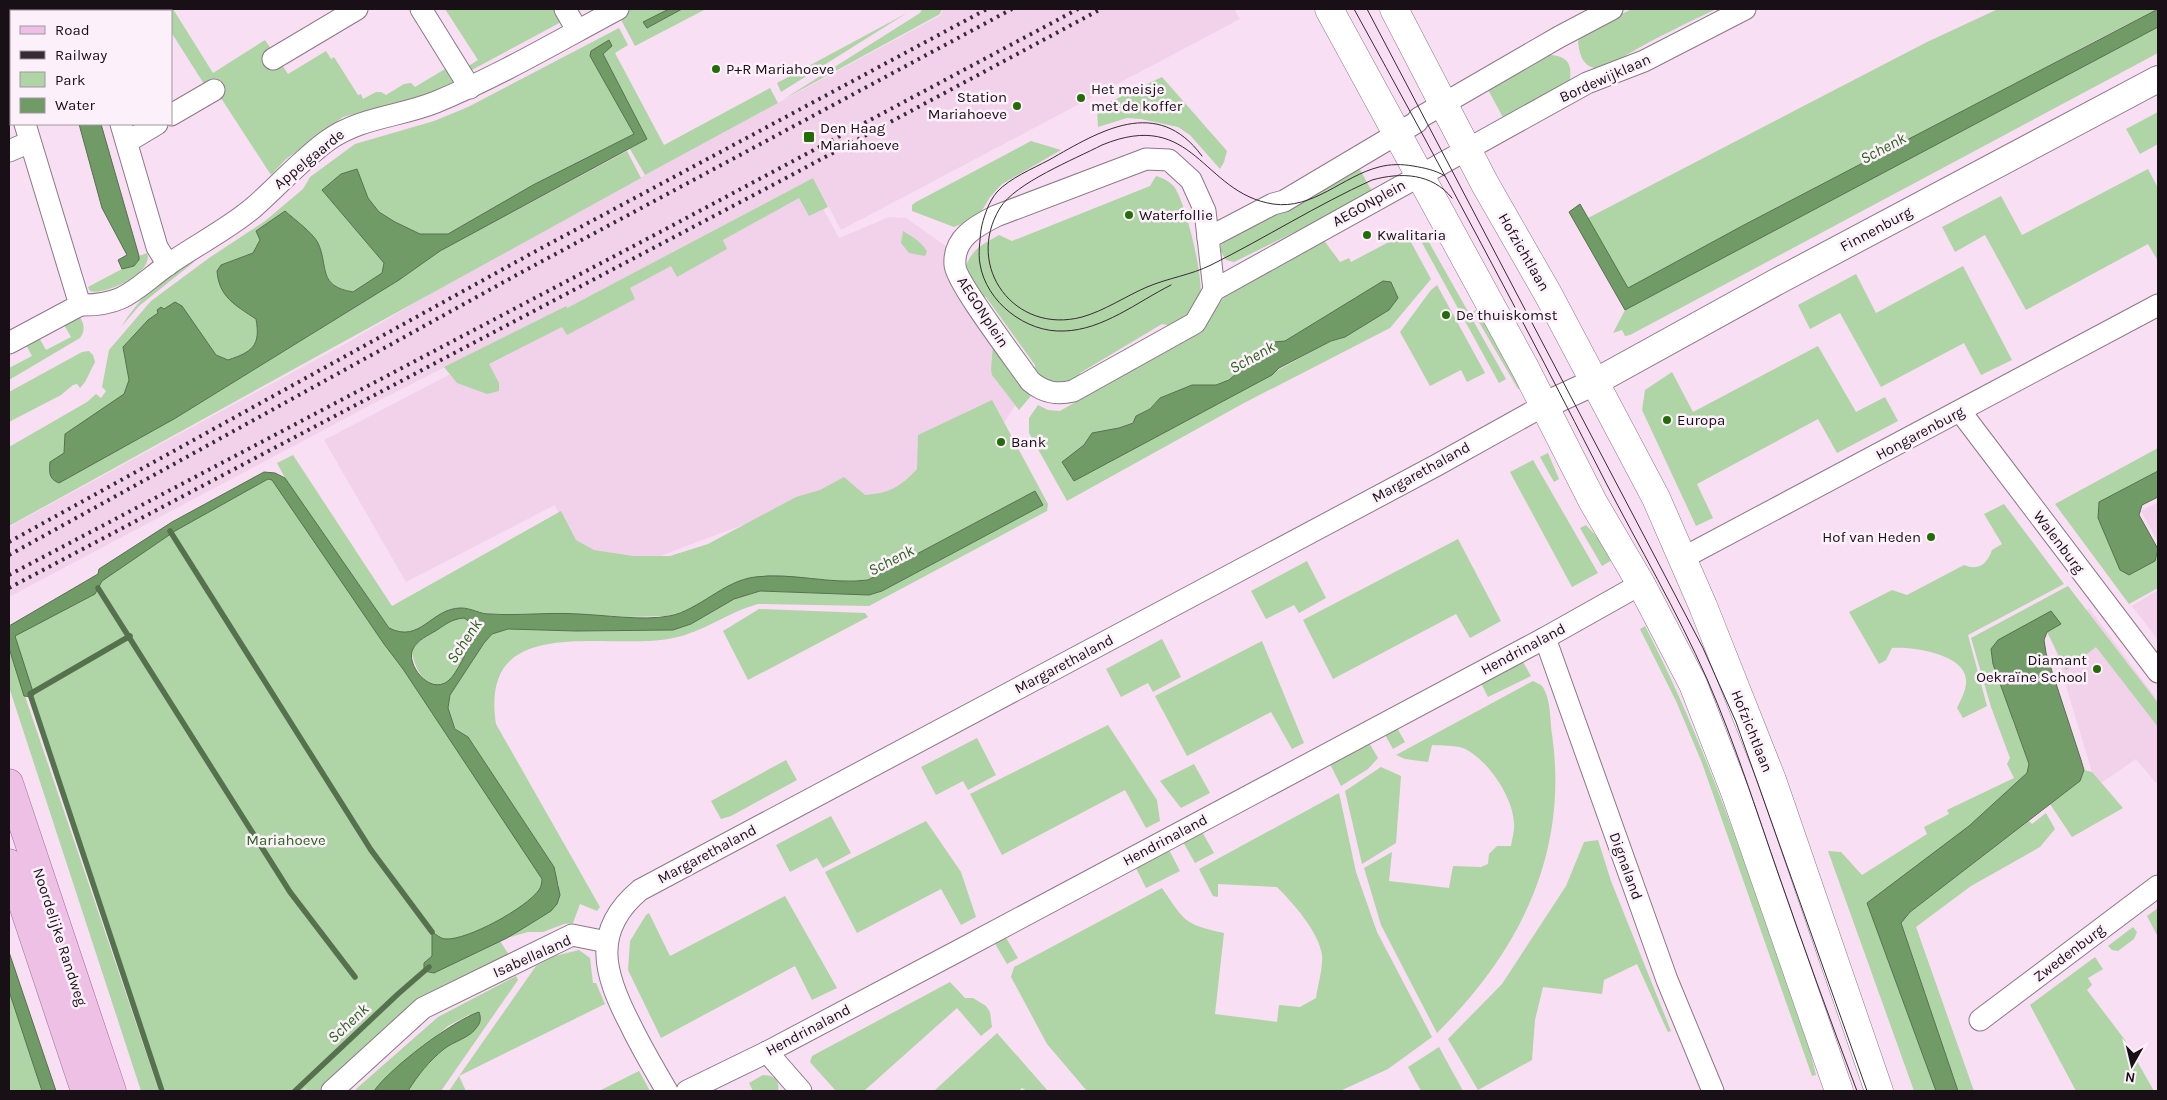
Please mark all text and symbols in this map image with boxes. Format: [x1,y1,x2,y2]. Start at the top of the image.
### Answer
legend [10,10,172,125]
text: Road [55,21,90,39]
text: Railway [55,46,107,64]
street label: Bordewijklaan [1557,50,1653,106]
place label: P+R Mariahoeve [726,60,834,78]
marker: P+R Mariahoeve [710,63,722,75]
text: Park [55,71,85,89]
place label: Het meisje met de koffer [1091,80,1183,115]
place label: Station Mariahoeve [928,88,1007,123]
marker: Het meisje met de koffer [1075,92,1087,104]
text: Water [55,96,96,114]
marker: Station Mariahoeve [1011,100,1023,112]
place label: Den Haag Mariahoeve [820,119,899,154]
street label: Appelgaarde [270,125,348,193]
water label: Schenk [1857,128,1910,168]
marker: Den Haag Mariahoeve [802,130,816,144]
street label: AEGONplein [1329,176,1409,230]
street label: Finnenburg [1837,202,1915,255]
place label: Waterfollie [1139,206,1213,224]
marker: Waterfollie [1123,209,1135,221]
street label: Hofzichtlaan [1494,210,1554,294]
place label: Kwalitaria [1377,226,1446,244]
marker: Kwalitaria [1361,229,1373,241]
street label: AEGONplein [953,273,1013,351]
place label: De thuiskomst [1456,306,1558,324]
marker: De thuiskomst [1440,309,1452,321]
water label: Schenk [1226,336,1279,377]
street label: Hongarenburg [1873,402,1968,464]
place label: Europa [1677,411,1725,429]
marker: Europa [1661,414,1673,426]
place label: Bank [1011,433,1046,451]
marker: Bank [995,436,1007,448]
street label: Margarethaland [1369,438,1473,506]
street label: Walenburg [2030,507,2089,577]
place label: Hof van Heden [1822,528,1921,546]
marker: Hof van Heden [1925,531,1937,543]
water label: Schenk [865,540,918,580]
water label: Schenk [442,615,486,667]
street label: Hendrinaland [1478,619,1568,679]
street label: Margarethaland [1012,630,1116,698]
place label: Diamant Oekraïne School [1976,651,2087,686]
marker: Diamant Oekraïne School [2091,663,2103,675]
street label: Hofzichtlaan [1727,687,1777,775]
street label: Hendrinaland [1120,810,1210,870]
street label: Margarethaland [655,820,759,888]
street label: Dignaland [1605,830,1647,902]
park label: Mariahoeve [246,831,326,849]
street label: Noordelijke Randweg [29,866,91,1009]
street label: Zwedenburg [2030,920,2109,986]
street label: Isabellaland [490,931,574,981]
water label: Schenk [324,999,373,1047]
street label: Hendrinaland [763,1000,853,1060]
north arrow [2107,1040,2157,1090]
text: N [2124,1068,2136,1086]

